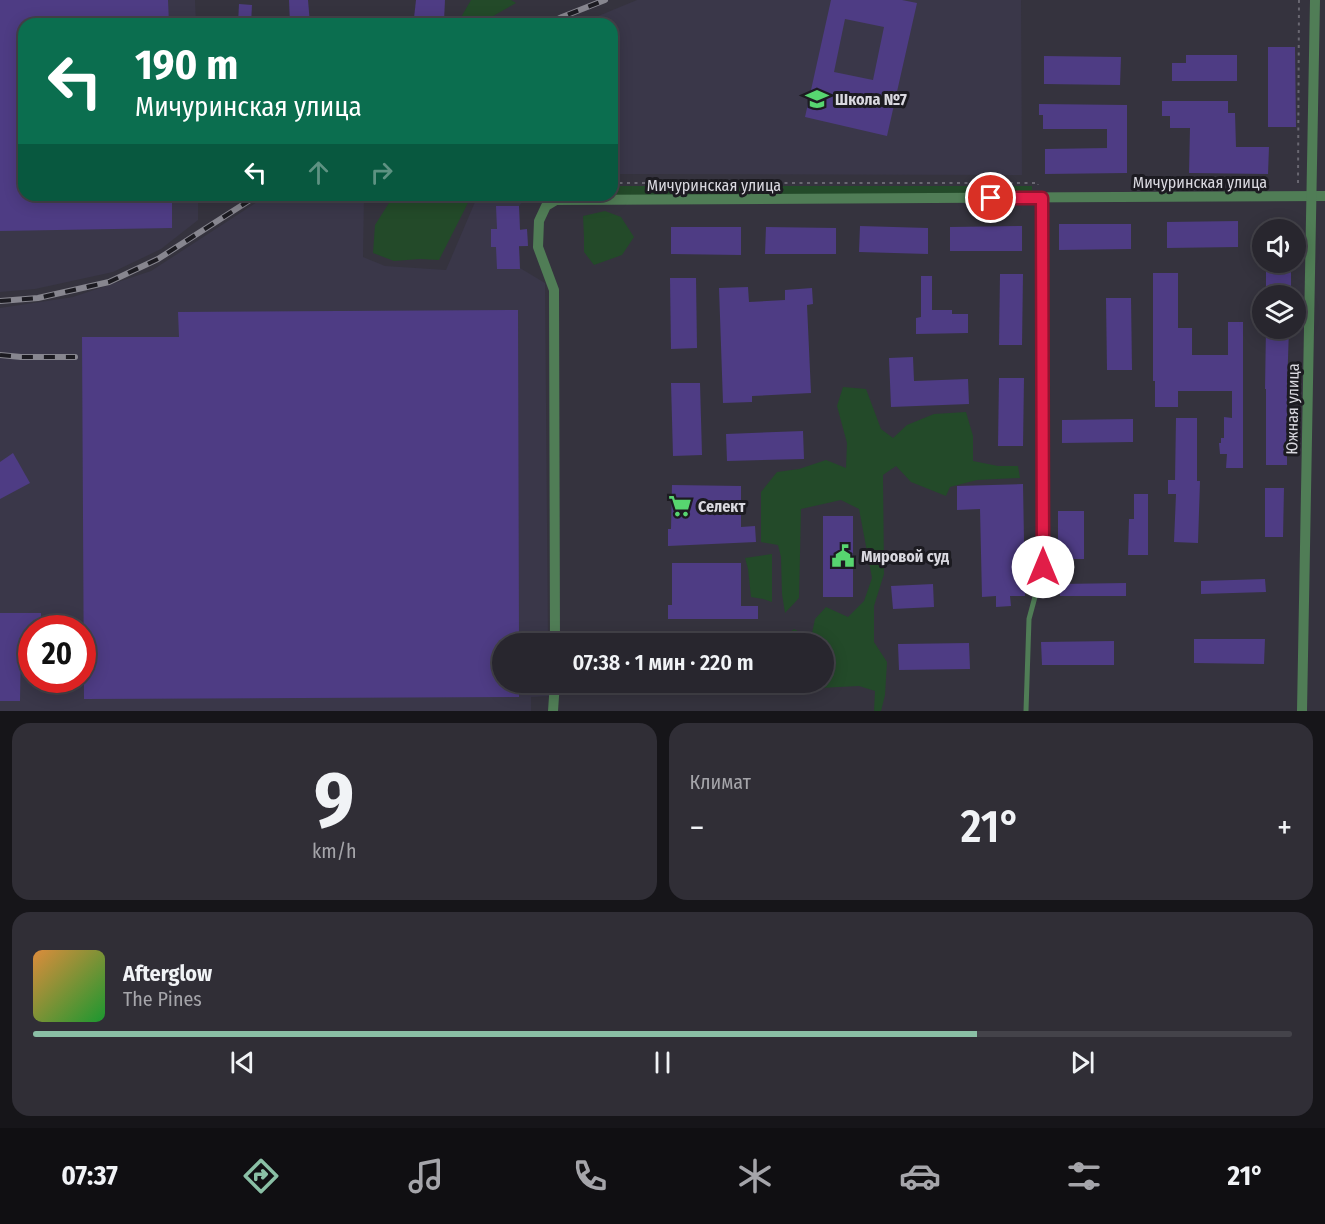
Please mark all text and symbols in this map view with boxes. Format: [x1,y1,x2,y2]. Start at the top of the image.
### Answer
text: 190 m [135,40,238,90]
icon: left [36,42,114,120]
school or university icon: Школа №7 [804,86,830,112]
place label: Школа №7 [835,90,907,109]
text: Мичуринская улица [135,91,362,123]
icon: left [239,156,272,189]
icon: ahead [302,156,335,189]
icon: right [365,156,398,189]
pin [965,172,1016,223]
street label: Мичуринская улица [1133,173,1267,192]
street label: Мичуринская улица [647,176,781,195]
icon: arrive [974,181,1007,214]
map controls [1252,219,1306,339]
button: sound [1252,219,1306,273]
button: layers [1252,285,1306,339]
street label: Южная улица [1282,363,1303,455]
supermarket icon: Селект [667,493,693,519]
place label: Селект [698,497,745,516]
position arrow [1011,535,1075,599]
public building icon: Мировой суд [830,543,856,569]
place label: Мировой суд [861,547,949,566]
speed limit sign: 20 [18,615,96,693]
text: 07:38 · 1 мин · 220 m [572,649,754,676]
text: 9 [314,753,354,847]
text: Климат [690,770,751,794]
text: 21° [961,800,1021,854]
text: − [690,808,704,848]
text: + [1277,808,1292,848]
text: km/h [312,839,357,863]
text: Afterglow [123,960,212,987]
text: The Pines [123,987,202,1011]
icon: previous [226,1046,259,1079]
icon: pause [646,1046,679,1079]
icon: next [1066,1046,1099,1079]
icon: directions [240,1155,282,1197]
icon: music [405,1155,447,1197]
icon: phone [569,1155,611,1197]
icon: climate [734,1155,776,1197]
icon: car [899,1155,941,1197]
icon: filters [1063,1155,1105,1197]
text: 07:37 [61,1160,118,1192]
text: 21° [1228,1160,1264,1192]

